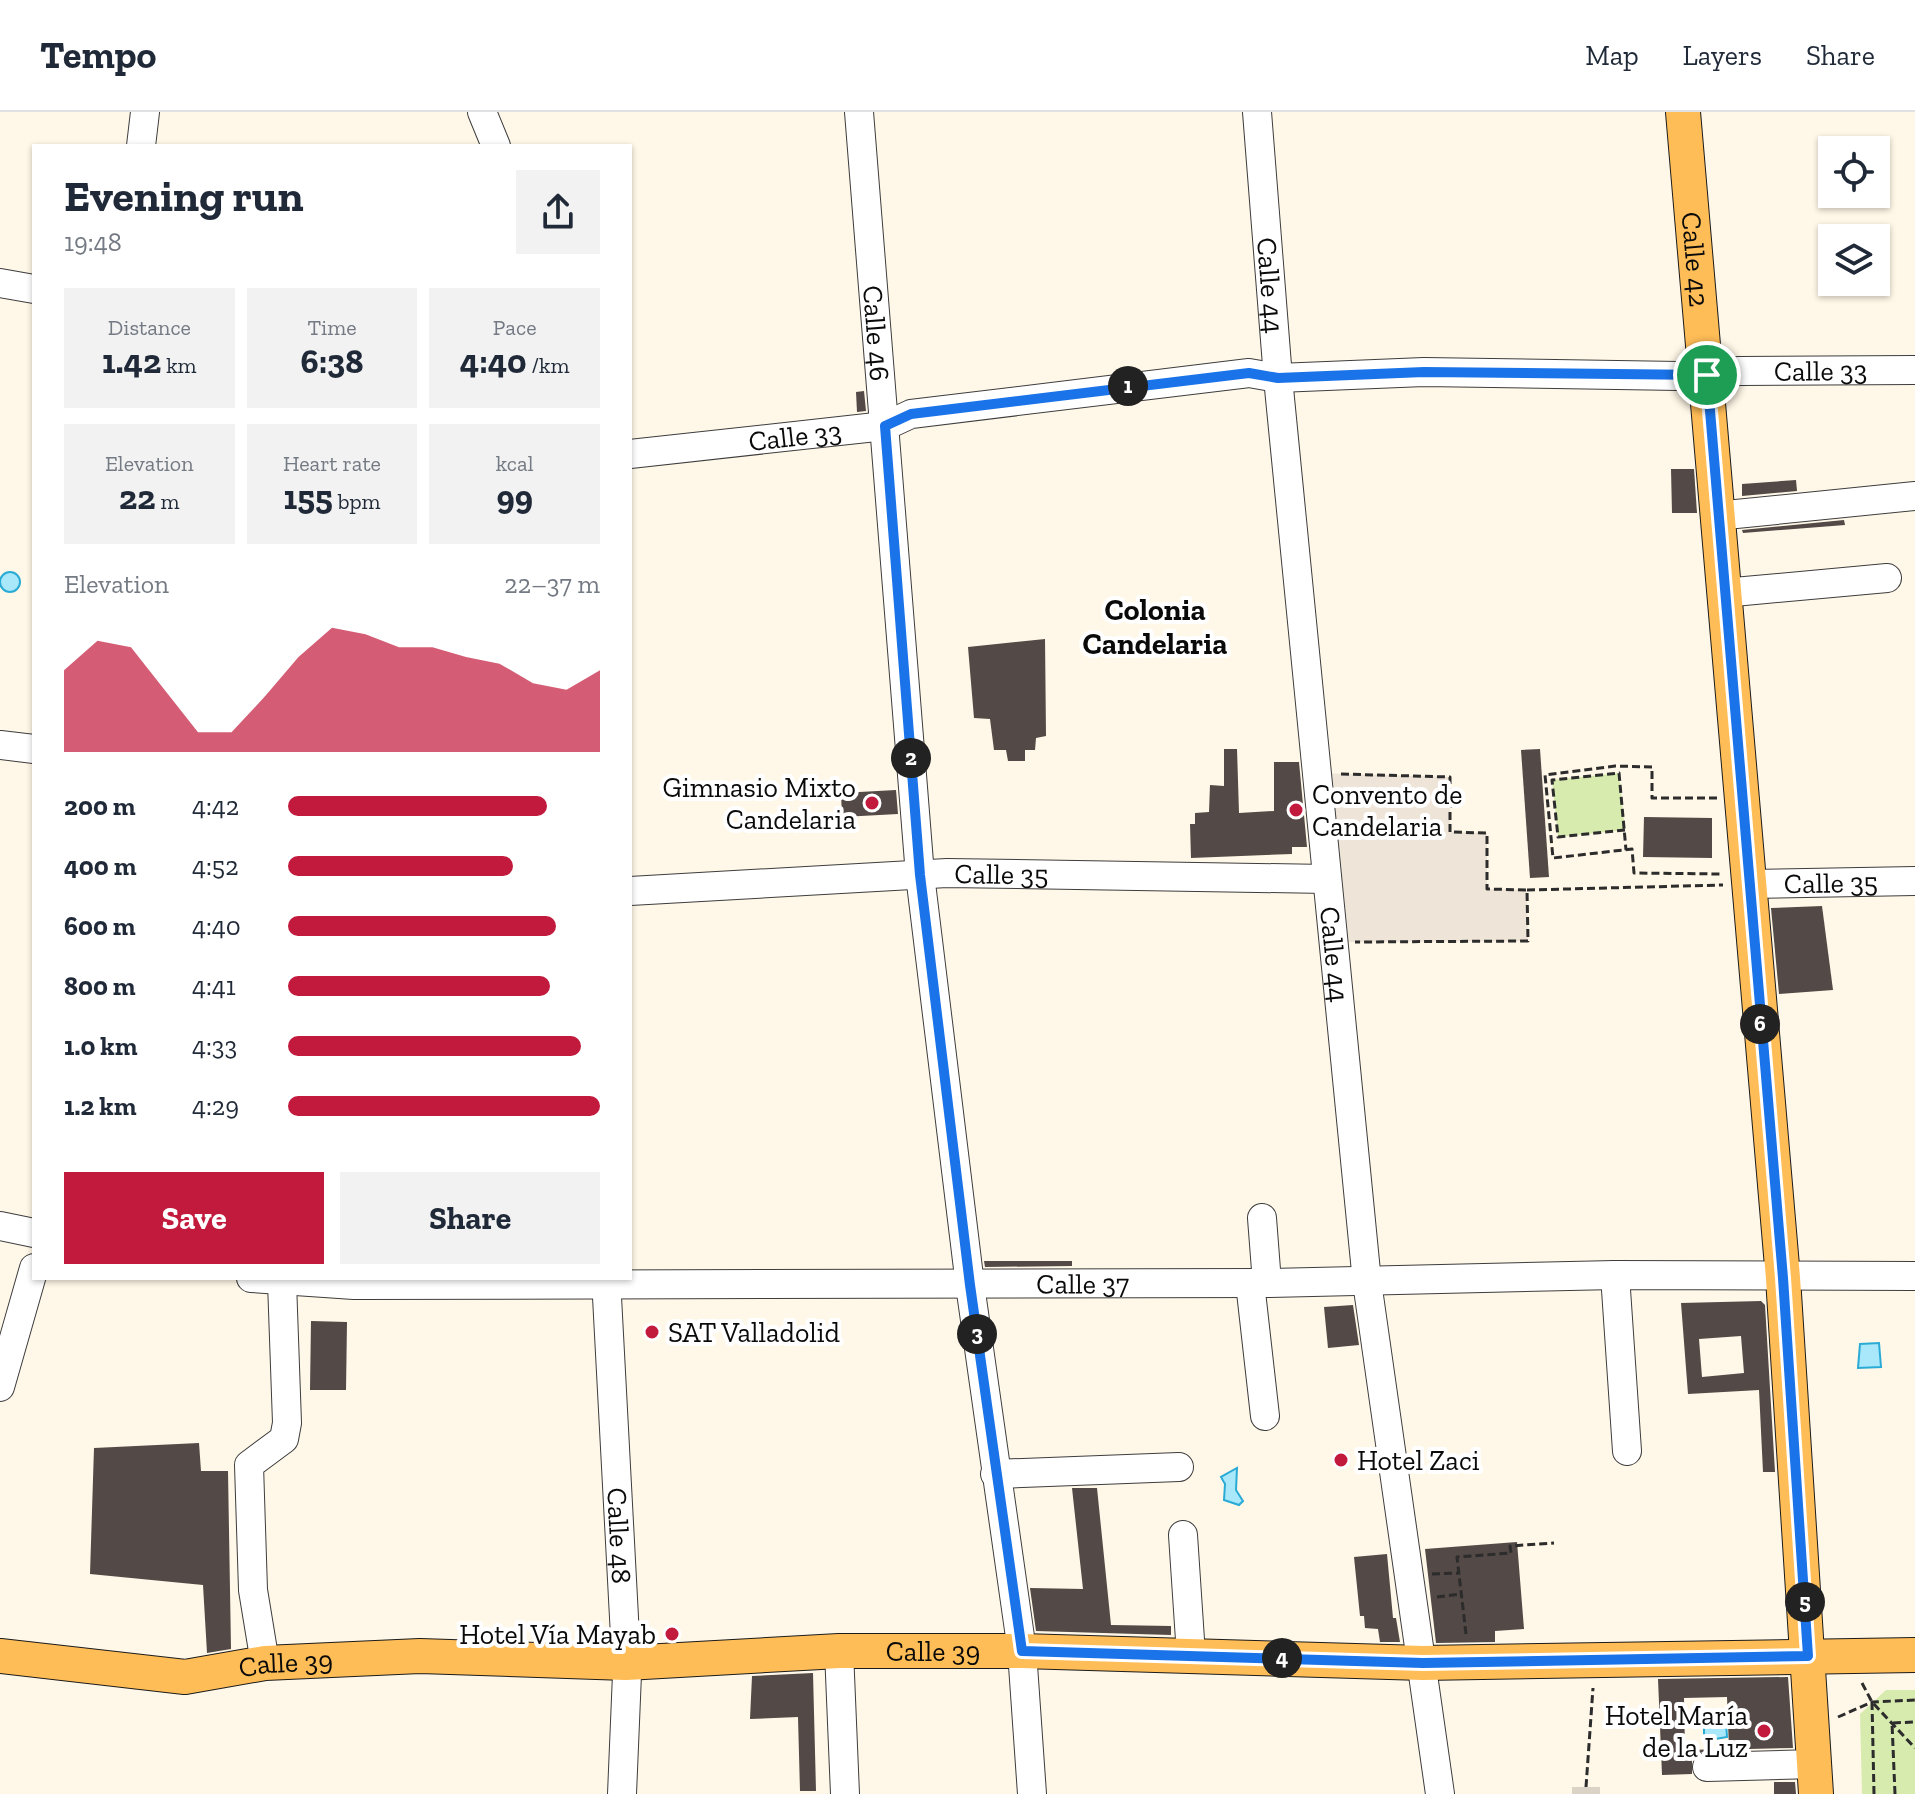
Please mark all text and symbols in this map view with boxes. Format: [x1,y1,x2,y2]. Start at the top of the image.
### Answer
text: Tempo [40,32,156,78]
text: Map [1585,39,1639,72]
text: Layers [1683,39,1762,72]
text: Share [1806,39,1875,72]
map controls [1818,136,1890,296]
button: locate [1818,136,1890,208]
text: Evening run [64,169,304,222]
button: share [516,170,600,254]
street label: Calle 42 [1675,210,1716,309]
button: layers [1818,224,1890,296]
text: 19:48 [64,226,122,258]
street label: Calle 44 [1250,236,1290,335]
street label: Calle 46 [856,284,896,383]
text: Distance [108,314,191,341]
text: Time [307,314,357,341]
text: Pace [493,314,536,341]
text: 1.42 [102,341,161,382]
text: 6:38 [300,341,364,382]
text: 4:40 [460,341,527,382]
pin [1673,341,1741,409]
text: km [161,352,197,379]
text: /km [527,352,570,379]
icon: arrive [1685,353,1729,397]
street label: Calle 33 [1774,354,1867,388]
pin: 1 [1108,366,1148,406]
text: 1 [1124,372,1132,399]
street label: Calle 33 [747,415,843,458]
text: Elevation [105,450,194,477]
text: Heart rate [283,450,381,477]
text: kcal [496,450,534,477]
text: 22 [119,477,156,518]
text: 155 [283,477,333,518]
text: 99 [496,477,533,518]
text: m [156,488,180,515]
text: bpm [333,488,381,515]
text: Elevation [64,568,169,600]
text: 22–37 m [504,568,600,600]
district label: Colonia Candelaria [1083,592,1228,662]
pin: 2 [891,738,931,778]
text: 2 [905,744,917,771]
place label: Gimnasio Mixto Candelaria [663,771,856,836]
place label: Convento de Candelaria [1312,778,1462,843]
text: 200 m [64,790,136,822]
text: 4:42 [192,790,239,822]
marker: Gimnasio Mixto Candelaria [863,794,881,812]
marker: Convento de Candelaria [1287,801,1305,819]
text: 400 m [64,850,136,882]
text: 4:52 [192,850,239,882]
street label: Calle 35 [954,857,1049,892]
street label: Calle 35 [1784,866,1878,900]
street label: Calle 44 [1313,905,1355,1004]
text: 600 m [64,910,136,942]
text: 4:40 [192,910,241,942]
text: 800 m [64,970,136,1002]
text: 4:41 [192,970,236,1002]
pin: 6 [1740,1004,1780,1044]
text: 6 [1754,1010,1766,1037]
text: 1.0 km [64,1030,137,1062]
text: 4:33 [192,1030,237,1062]
text: 1.2 km [64,1090,136,1122]
text: 4:29 [192,1090,239,1122]
button: Save [64,1172,324,1264]
button: Share [340,1172,600,1264]
street label: Calle 37 [1036,1267,1129,1301]
pin: 3 [957,1314,997,1354]
place label: SAT Valladolid [668,1316,840,1349]
text: 3 [971,1320,983,1347]
marker: SAT Valladolid [643,1323,661,1341]
place label: Hotel Zaci [1357,1444,1480,1477]
marker: Hotel Zaci [1332,1451,1350,1469]
street label: Calle 48 [600,1487,638,1585]
pin: 5 [1785,1582,1825,1622]
text: 5 [1799,1588,1811,1615]
place label: Hotel Vía Mayab [459,1618,656,1651]
marker: Hotel Vía Mayab [663,1625,681,1643]
street label: Calle 39 [886,1635,980,1668]
pin: 4 [1262,1638,1302,1678]
street label: Calle 39 [236,1644,334,1684]
text: 4 [1276,1644,1288,1671]
place label: Hotel María de la Luz [1605,1699,1748,1764]
marker: Hotel María de la Luz [1755,1722,1773,1740]

